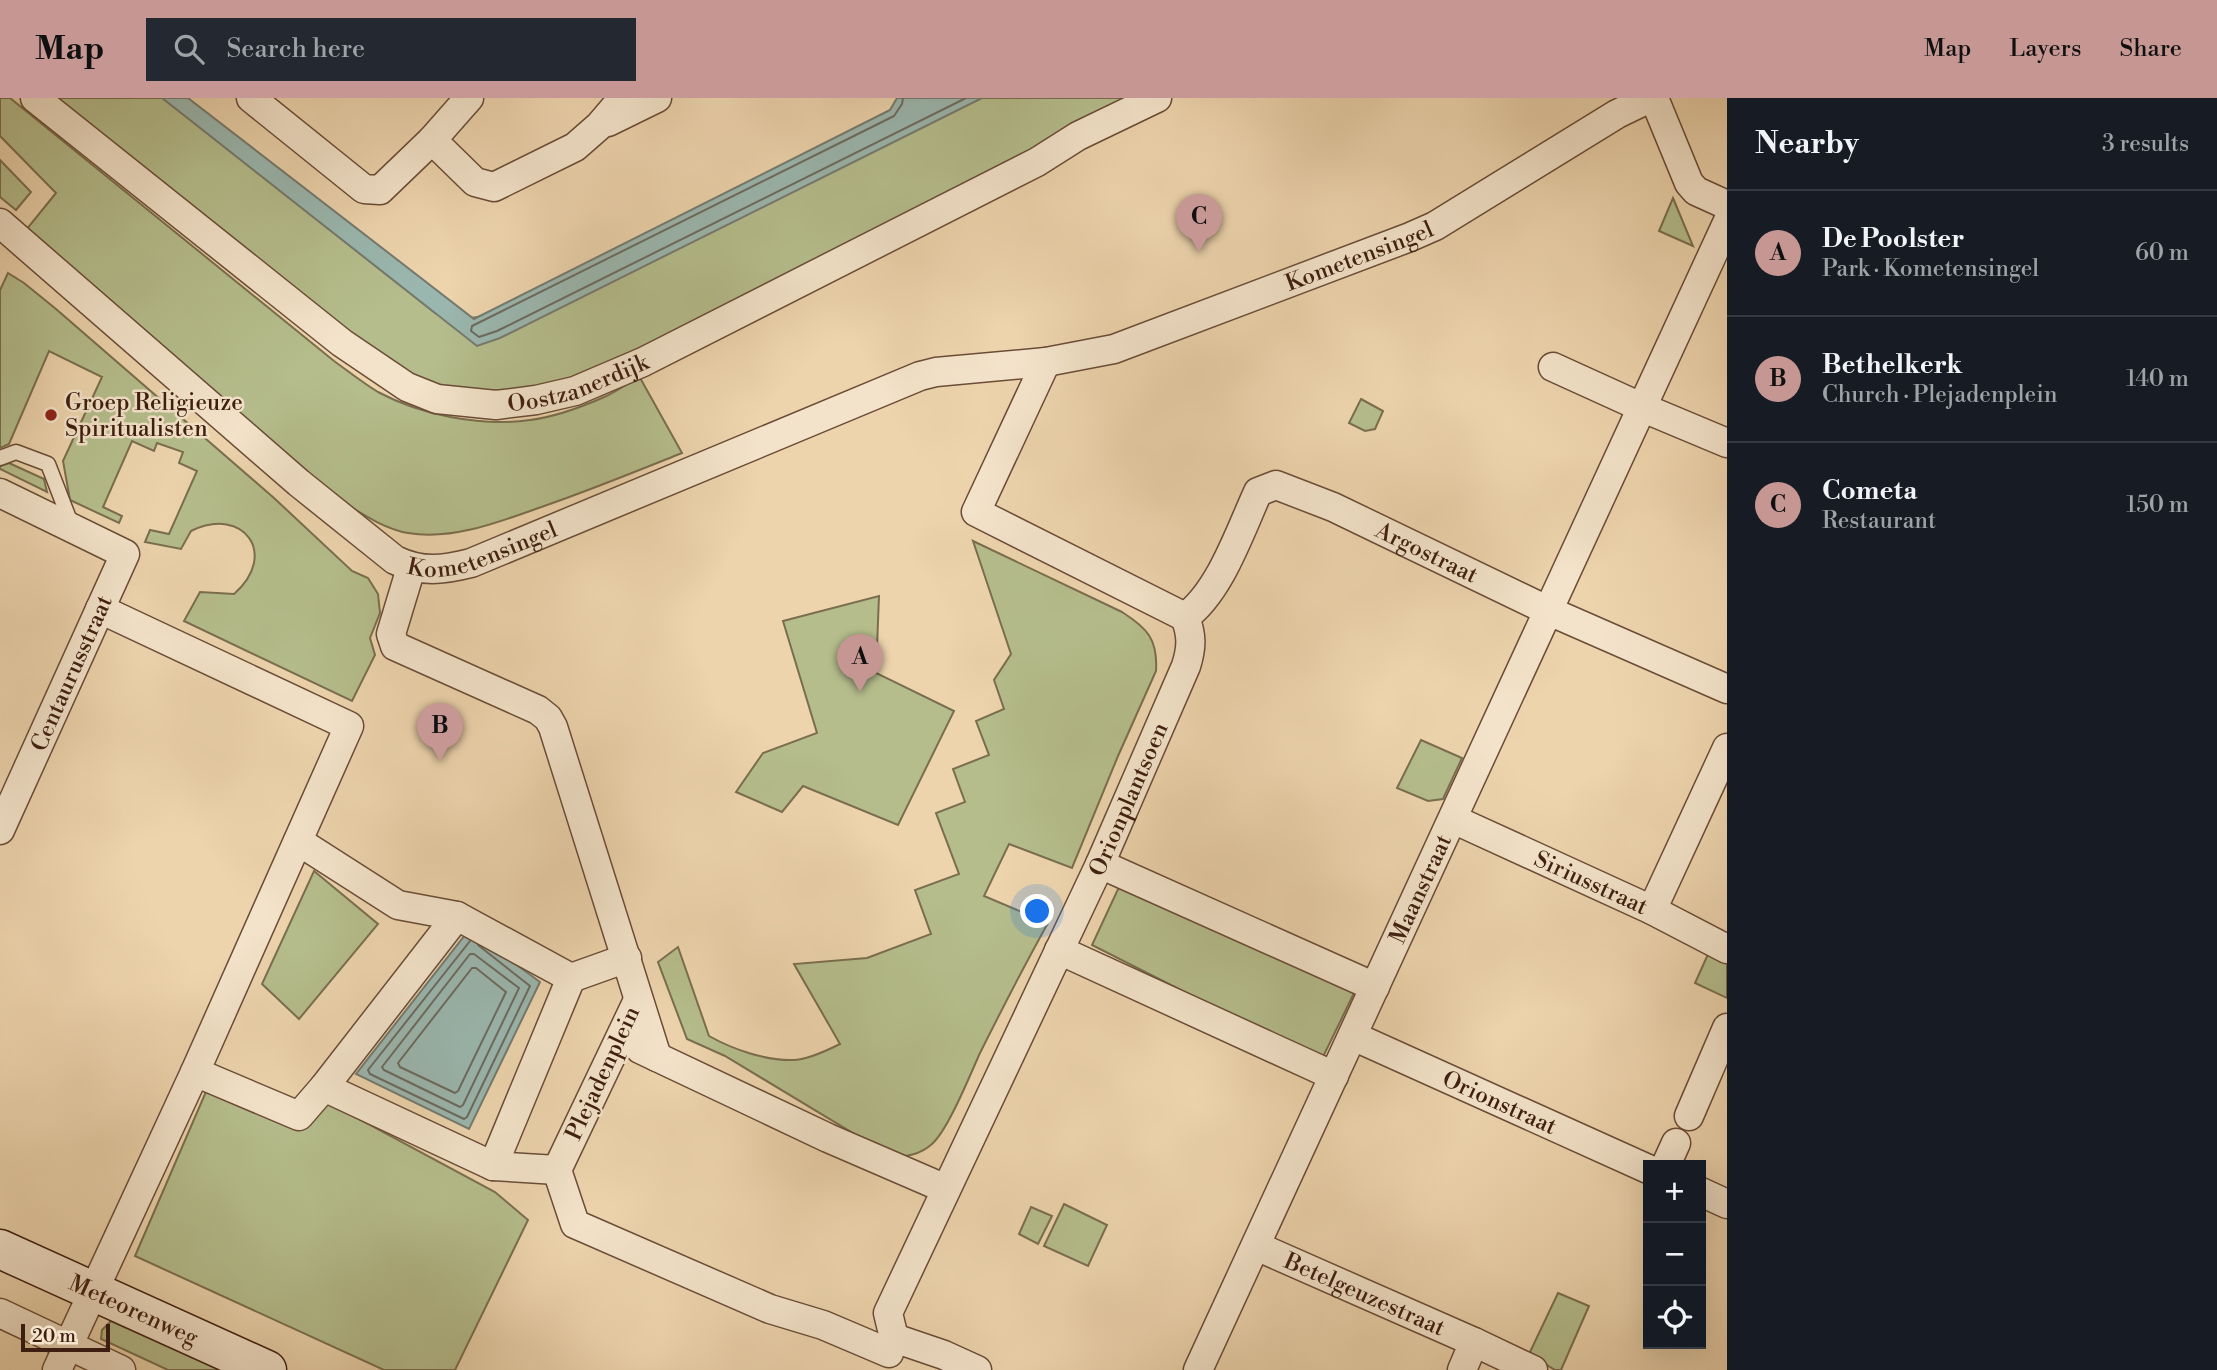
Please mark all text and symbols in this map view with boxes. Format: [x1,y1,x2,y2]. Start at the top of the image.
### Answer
search box [146,18,636,81]
text: Map [35,29,104,70]
icon: search [170,30,208,68]
text: Search here [226,33,365,65]
text: Map [1924,34,1971,64]
text: Layers [2009,34,2081,64]
text: Share [2119,34,2182,64]
text: Nearby [1755,125,1859,163]
text: 3 results [2102,130,2189,158]
pin: C [1176,194,1222,252]
street label: Kometensingel [1282,215,1438,298]
text: De Poolster [1822,223,1964,255]
text: A [1770,239,1786,267]
text: 60 m [2135,239,2189,267]
text: Park · Kometensingel [1822,255,2039,283]
street label: Oostzanerdijk [506,348,654,418]
text: Bethelkerk [1822,349,1962,381]
text: B [1769,365,1787,393]
text: 140 m [2126,365,2189,393]
text: Church · Plejadenplein [1822,381,2058,409]
place label: Groep Religieuze Spiritualisten [65,389,243,443]
marker: Groep Religieuze Spiritualisten [43,407,59,423]
text: Cometa [1822,475,1917,507]
text: C [1770,491,1786,519]
text: 150 m [2126,491,2189,519]
text: Restaurant [1822,507,1936,535]
street label: Kometensingel [404,516,562,584]
street label: Argostraat [1370,516,1482,590]
street label: Centaurusstraat [25,591,119,756]
pin: A [837,634,883,692]
pin: B [417,703,463,761]
street label: Orionplantsoen [1083,718,1175,881]
street label: Maanstraat [1384,830,1458,948]
street label: Siriusstraat [1530,845,1652,921]
your location [1020,894,1054,928]
street label: Plejadenplein [560,1002,646,1145]
street label: Orionstraat [1438,1065,1561,1141]
map controls [1643,1160,1706,1349]
button: + [1643,1160,1706,1223]
button: − [1643,1223,1706,1286]
street label: Betelgeuzestraat [1279,1247,1449,1343]
street label: Meteorenweg [64,1269,203,1352]
button: locate [1643,1286,1706,1349]
scale bar [21,1321,110,1353]
text: 20 m [32,1324,76,1348]

